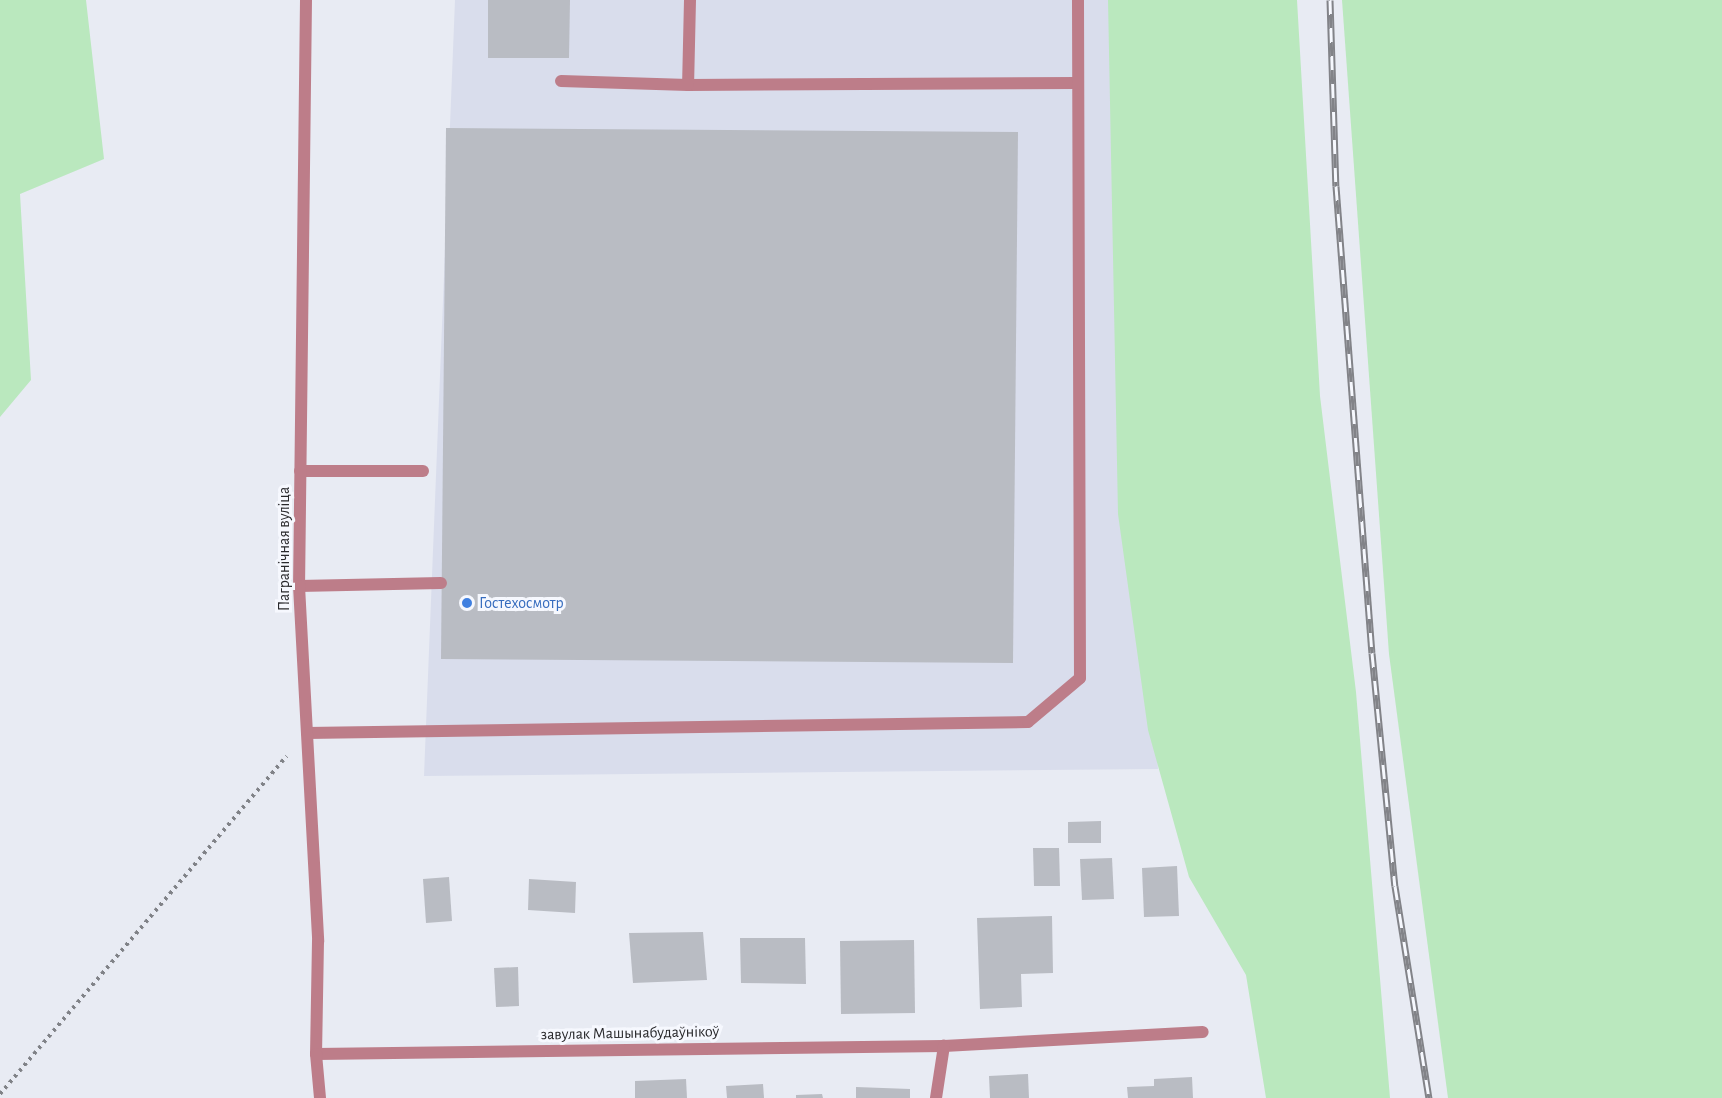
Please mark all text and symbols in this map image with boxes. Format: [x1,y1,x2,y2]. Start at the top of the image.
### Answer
street label: Пагранічная вуліца [274,487,294,611]
place label: Гостехосмотр [479,593,564,613]
marker: Гостехосмотр [460,596,474,610]
street label: завулак Машынабудаўнікоў [541,1022,719,1044]

